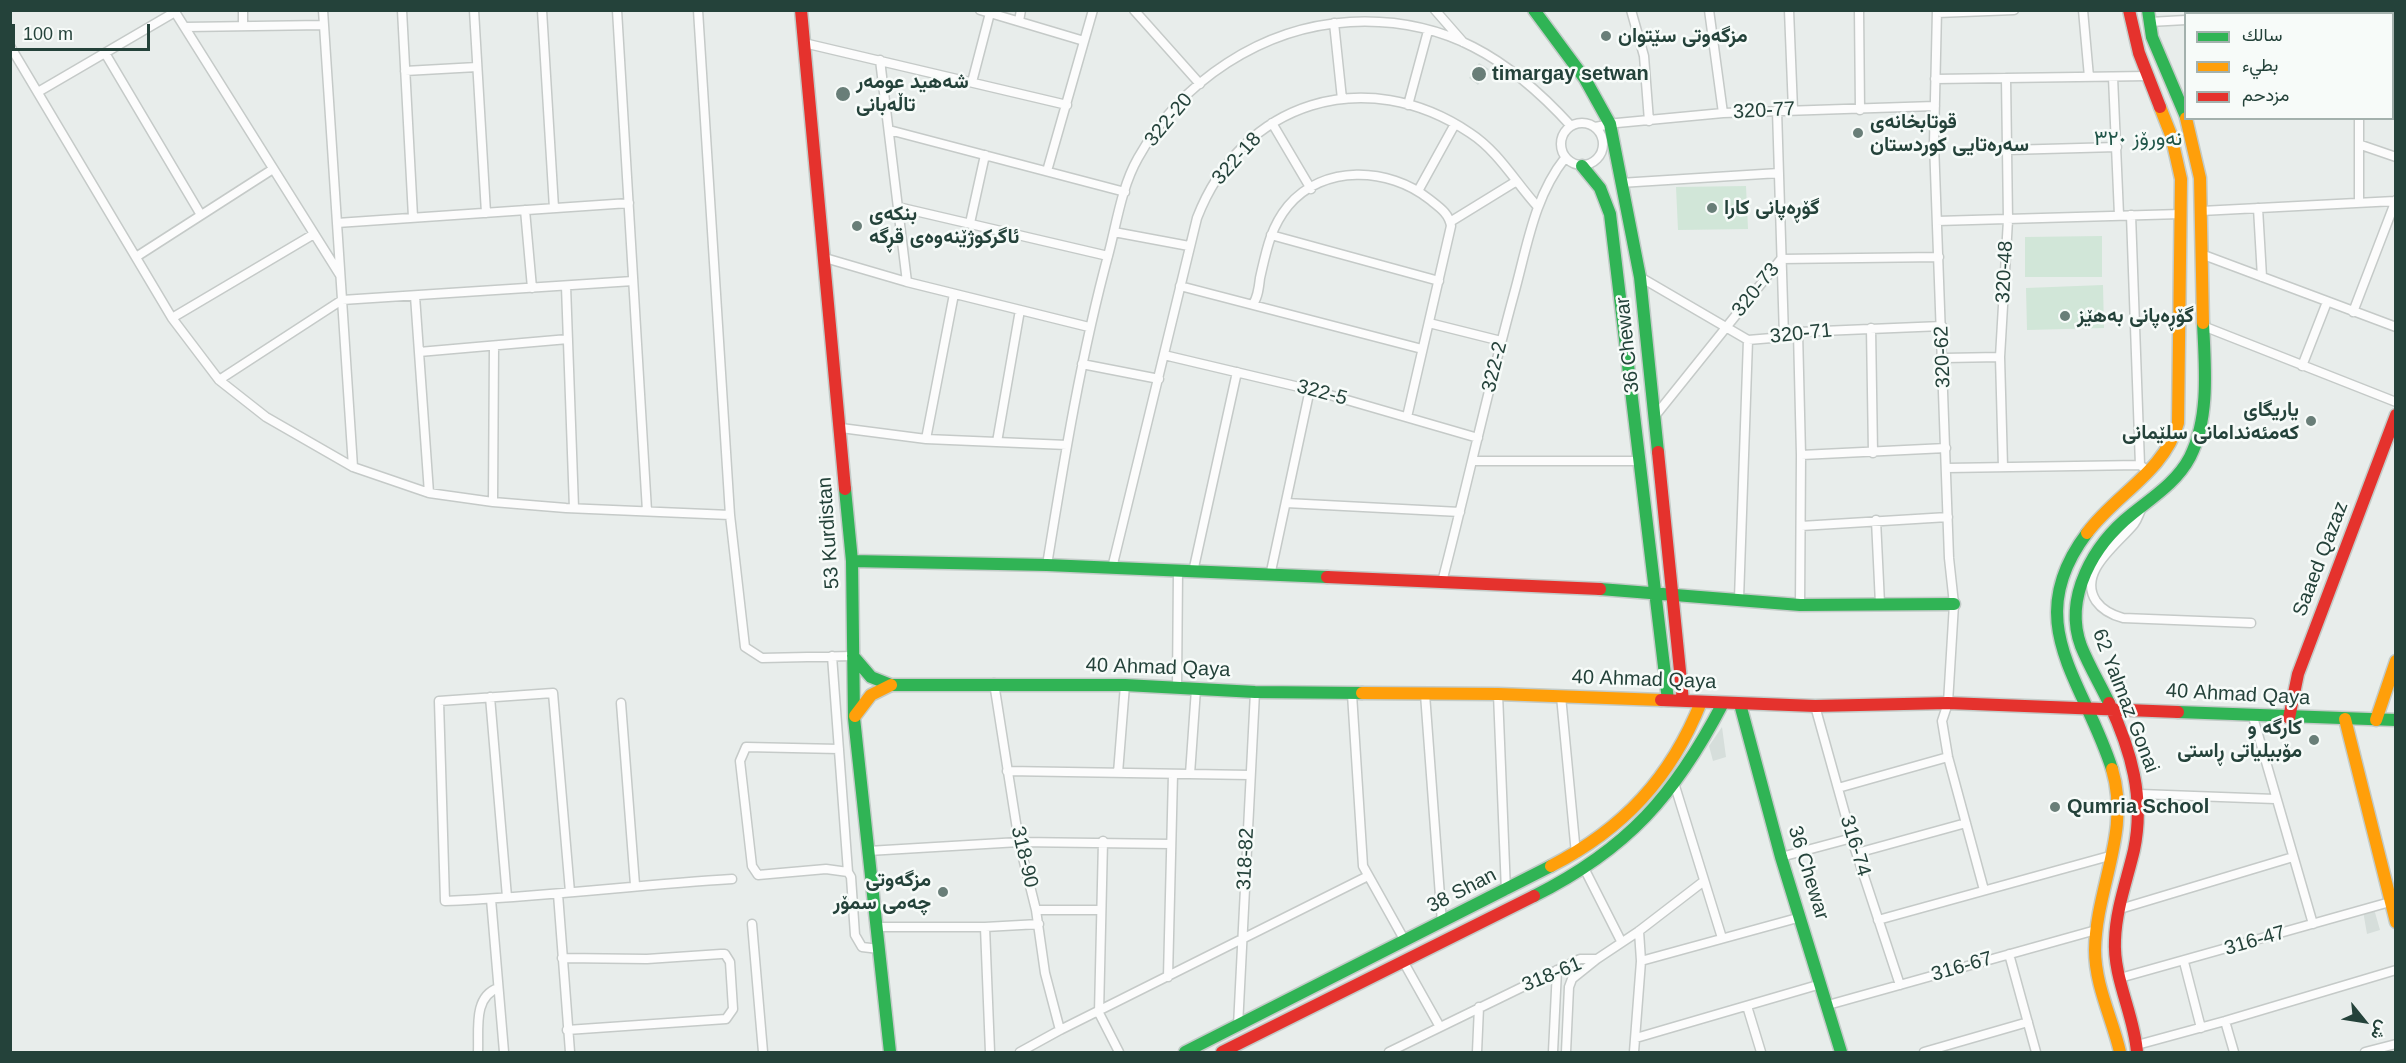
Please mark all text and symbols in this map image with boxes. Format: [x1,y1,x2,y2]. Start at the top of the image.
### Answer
scale bar [15,12,153,50]
legend [2184,12,2394,120]
text: 100 m [23,24,73,44]
place label: مزگەوتی سێتوان [1618,24,1748,48]
text: سالك [2242,25,2282,45]
marker: مزگەوتی سێتوان [1599,29,1613,43]
text: بطيء [2242,55,2278,75]
place label: timargay setwan [1492,62,1649,86]
marker: timargay setwan [1470,65,1488,83]
place label: شەهید عومەر تاڵەبانی [856,70,969,117]
marker: شەهید عومەر تاڵەبانی [834,85,852,103]
text: مزدحم [2242,85,2289,105]
street label: 322-20 [1140,88,1198,152]
street label: 320-77 [1732,97,1796,125]
place label: قوتابخانەی سەرەتایی کوردستان [1870,110,2029,157]
marker: قوتابخانەی سەرەتایی کوردستان [1851,126,1865,140]
district label: نەورۆز ٣٢٠ [2094,126,2182,152]
street label: 322-18 [1207,128,1267,190]
place label: گۆڕەپانی کارا [1724,196,1820,220]
marker: گۆڕەپانی کارا [1705,201,1719,215]
place label: بنکەی ئاگرکوژێنەوەی قڕگە [869,202,1019,249]
marker: بنکەی ئاگرکوژێنەوەی قڕگە [850,219,864,233]
street label: 320-48 [1991,240,2019,304]
street label: 320-73 [1727,258,1785,322]
street label: 36 Chewar [1611,296,1645,394]
place label: گۆڕەپانی بەهێز [2077,304,2194,328]
marker: گۆڕەپانی بەهێز [2058,309,2072,323]
street label: 320-71 [1769,319,1833,349]
street label: 320-62 [1930,325,1956,389]
street label: 322-2 [1477,339,1513,395]
street label: 322-5 [1294,375,1350,411]
place label: یاریگای کەمئەندامانی سلێمانی [2122,398,2299,445]
marker: یاریگای کەمئەندامانی سلێمانی [2304,414,2318,428]
street label: 53 Kurdistan [813,476,845,590]
street label: Saaed Qazaz [2288,498,2354,620]
street label: 62 Yalmaz Gonai [2087,626,2163,776]
street label: 40 Ahmad Qaya [1085,653,1231,683]
street label: 40 Ahmad Qaya [1571,665,1717,695]
street label: 40 Ahmad Qaya [2165,679,2311,711]
place label: کارگە و مۆبیلیاتی ڕاستی [2177,716,2302,763]
marker: کارگە و مۆبیلیاتی ڕاستی [2307,733,2321,747]
place label: Qumria School [2067,795,2209,819]
marker: Qumria School [2048,800,2062,814]
street label: 316-74 [1834,813,1876,879]
street label: 36 Chewar [1782,823,1834,923]
street label: 318-90 [1005,824,1043,890]
street label: 318-82 [1232,827,1260,891]
street label: 38 Shan [1423,863,1501,919]
place label: مزگەوتی چەمی سمۆر [833,868,931,915]
marker: مزگەوتی چەمی سمۆر [936,885,950,899]
street label: 316-47 [2222,921,2288,961]
street label: 316-67 [1929,947,1995,987]
street label: 318-61 [1519,952,1585,998]
north arrow [2334,991,2394,1051]
text: ش [2368,1018,2392,1043]

